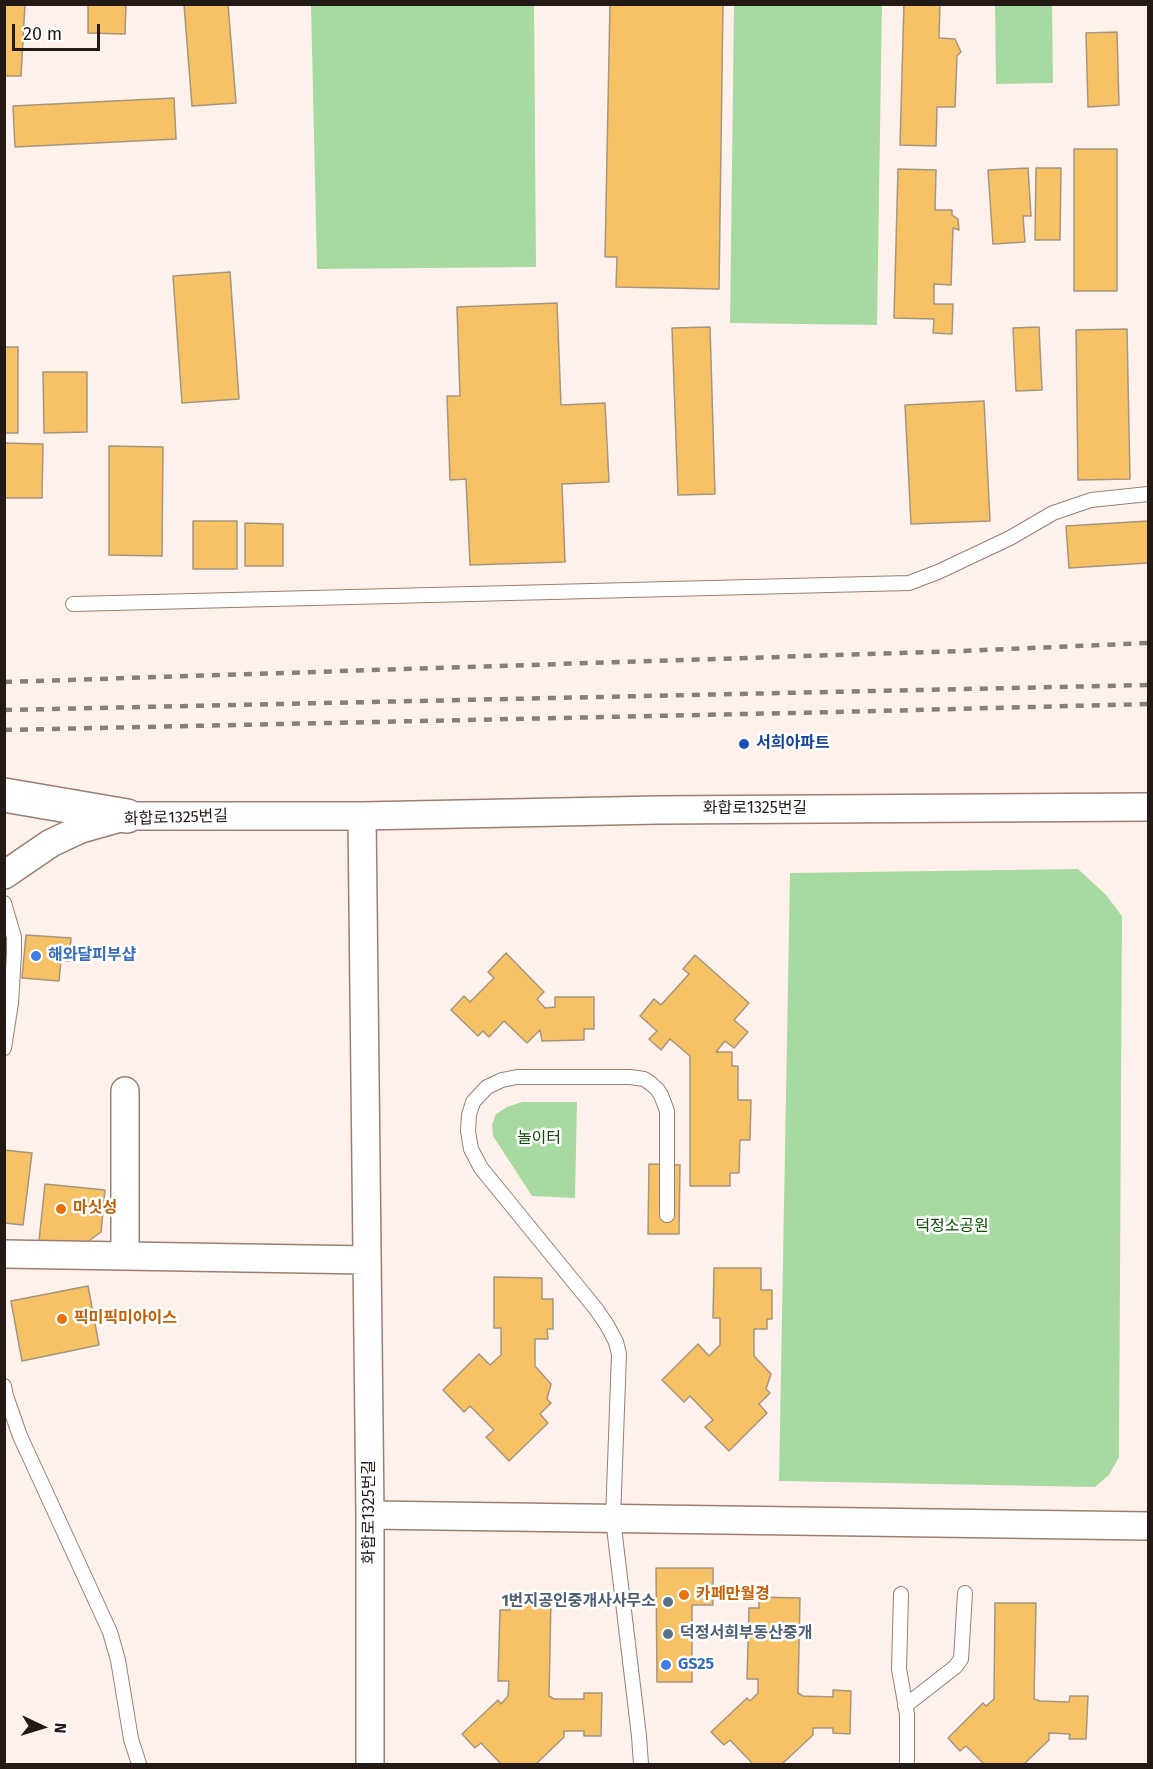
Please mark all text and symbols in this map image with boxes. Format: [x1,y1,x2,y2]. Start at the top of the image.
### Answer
scale bar [15,12,104,50]
text: 20 m [23,23,62,45]
place label: 서희아파트 [756,734,830,754]
marker: 서희아파트 [737,737,751,751]
street label: 화합로1325번길 [703,799,807,819]
street label: 화합로1325번길 [124,807,228,829]
place label: 해와달피부샵 [48,946,136,966]
marker: 해와달피부샵 [29,949,43,963]
park label: 놀이터 [517,1129,561,1149]
place label: 마싯성 [73,1199,117,1219]
marker: 마싯성 [54,1202,68,1216]
park label: 덕정소공원 [915,1217,989,1237]
place label: 픽미픽미아이스 [74,1309,177,1329]
marker: 픽미픽미아이스 [55,1312,69,1326]
street label: 화합로1325번길 [360,1460,380,1564]
place label: 카페만월경 [696,1585,770,1605]
marker: 카페만월경 [677,1588,691,1602]
place label: 1번지공인중개사사무소 [501,1592,656,1612]
marker: 1번지공인중개사사무소 [661,1595,675,1609]
place label: 덕정서희부동산중개 [680,1624,812,1644]
marker: 덕정서희부동산중개 [661,1627,675,1641]
place label: GS25 [678,1655,714,1675]
marker: GS25 [659,1658,673,1672]
north arrow [12,1697,72,1757]
text: N [51,1722,70,1734]

